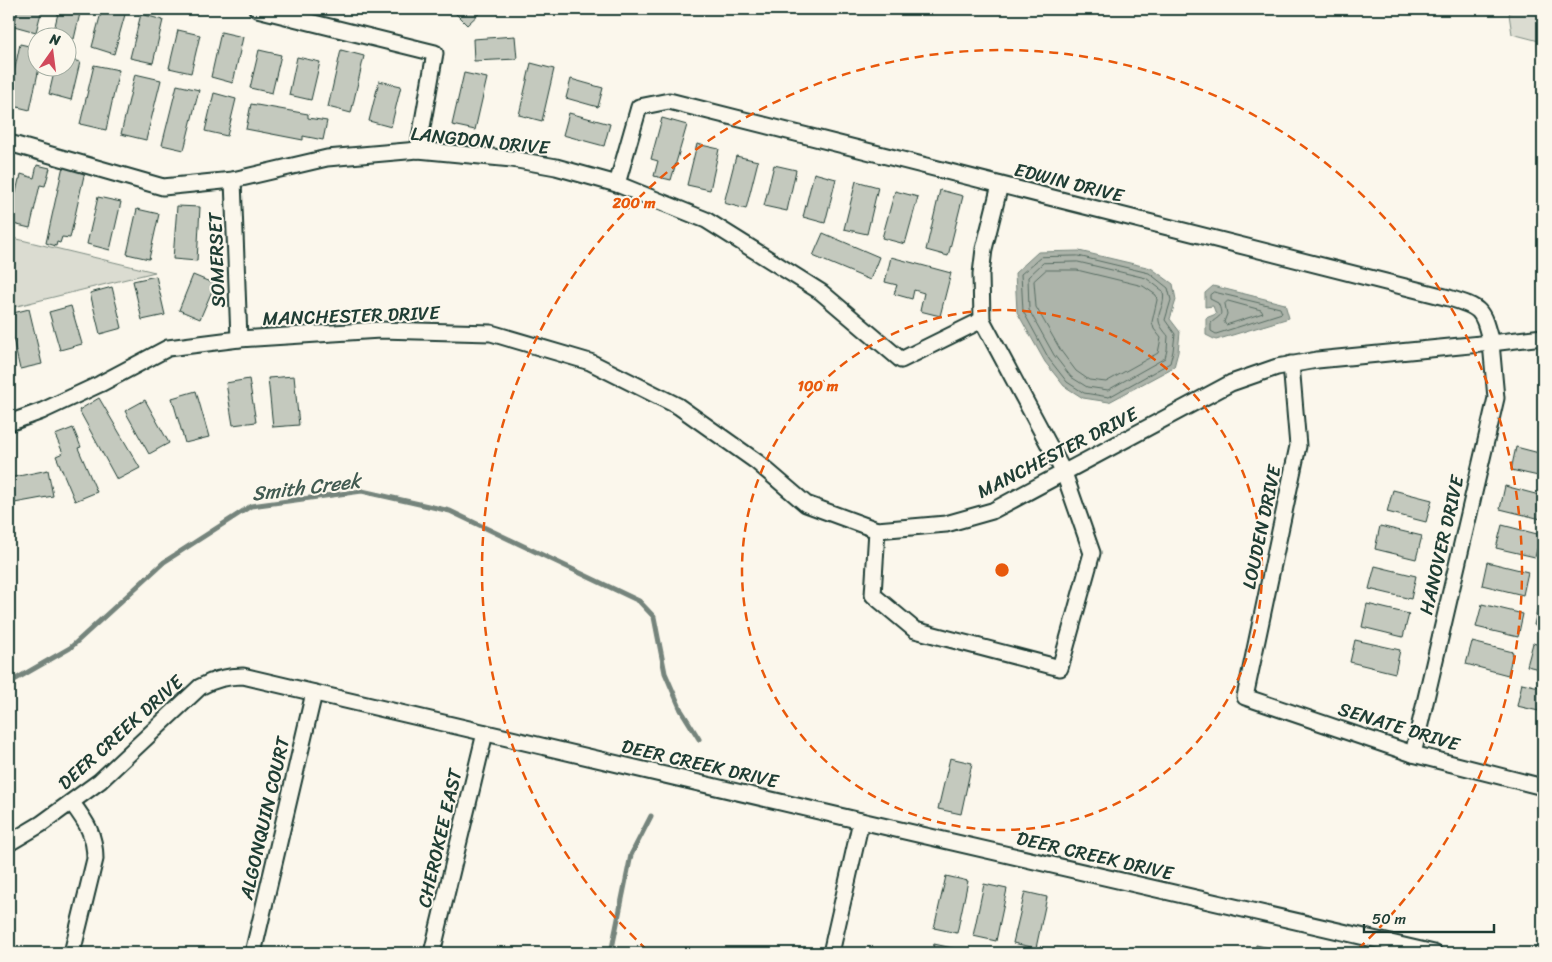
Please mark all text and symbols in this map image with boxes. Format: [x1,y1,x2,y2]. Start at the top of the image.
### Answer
text: N [46,26,63,53]
north arrow [28,28,78,78]
street label: LANGDON DRIVE [409,117,552,164]
street label: EDWIN DRIVE [1011,153,1128,212]
text: 200 m [611,190,656,216]
street label: SOMERSET [198,211,235,308]
street label: MANCHESTER DRIVE [262,296,442,335]
text: 100 m [798,373,839,399]
street label: MANCHESTER DRIVE [971,397,1145,507]
street label: LOUDEN DRIVE [1232,461,1291,592]
water label: Smith Creek [250,463,365,512]
street label: HANOVER DRIVE [1409,471,1474,618]
centre of rings [993,561,1011,579]
street label: DEER CREEK DRIVE [50,666,192,798]
street label: SENATE DRIVE [1334,692,1465,761]
street label: DEER CREEK DRIVE [618,729,783,798]
street label: ALGONQUIN COURT [229,733,299,904]
street label: CHEROKEE EAST [408,764,472,911]
street label: DEER CREEK DRIVE [1013,821,1178,890]
scale bar [1364,902,1494,934]
text: 50 m [1372,906,1407,932]

